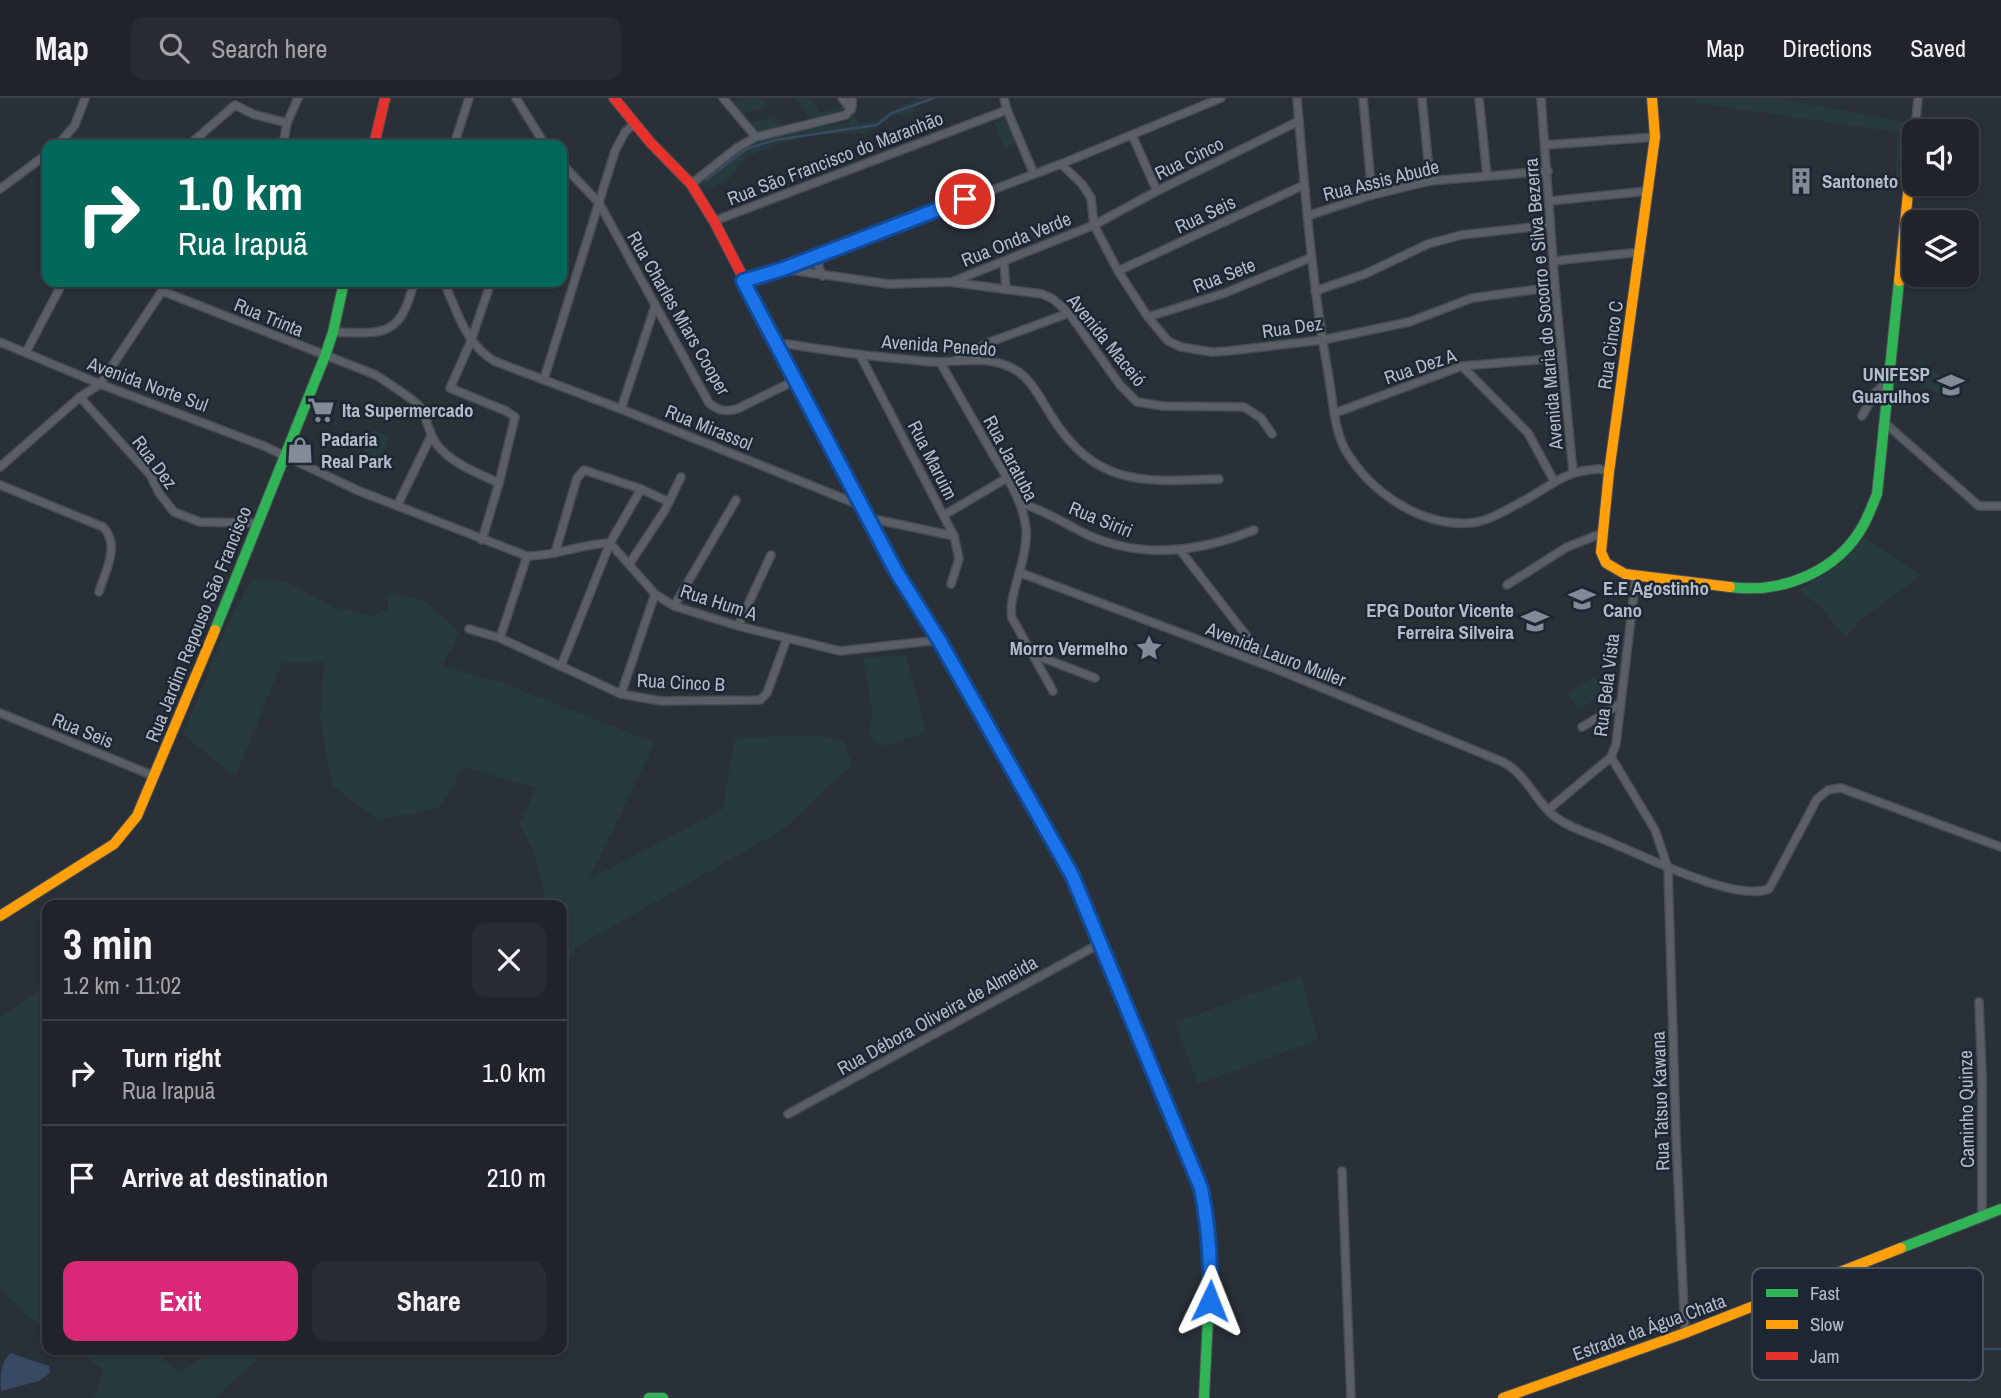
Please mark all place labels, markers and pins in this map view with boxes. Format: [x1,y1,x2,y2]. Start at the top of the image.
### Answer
building icon: Santoneto [1786,166,1816,196]
place label: Santoneto [1822,168,1898,194]
pin [935,169,995,229]
place label: UNIFESP Guarulhos [1852,361,1930,409]
school or university icon: UNIFESP Guarulhos [1936,370,1966,400]
supermarket icon: Ita Supermercado [306,395,336,425]
place label: Ita Supermercado [342,397,474,423]
place label: Padaria Real Park [321,426,392,474]
shop icon: Padaria Real Park [285,435,315,465]
place label: E.E Agostinho Cano [1603,575,1709,623]
school or university icon: E.E Agostinho Cano [1567,584,1597,614]
place label: EPG Doutor Vicente Ferreira Silveira [1366,597,1514,645]
school or university icon: EPG Doutor Vicente Ferreira Silveira [1520,606,1550,636]
place icon: Morro Vermelho [1134,633,1164,663]
place label: Morro Vermelho [1010,635,1128,661]

